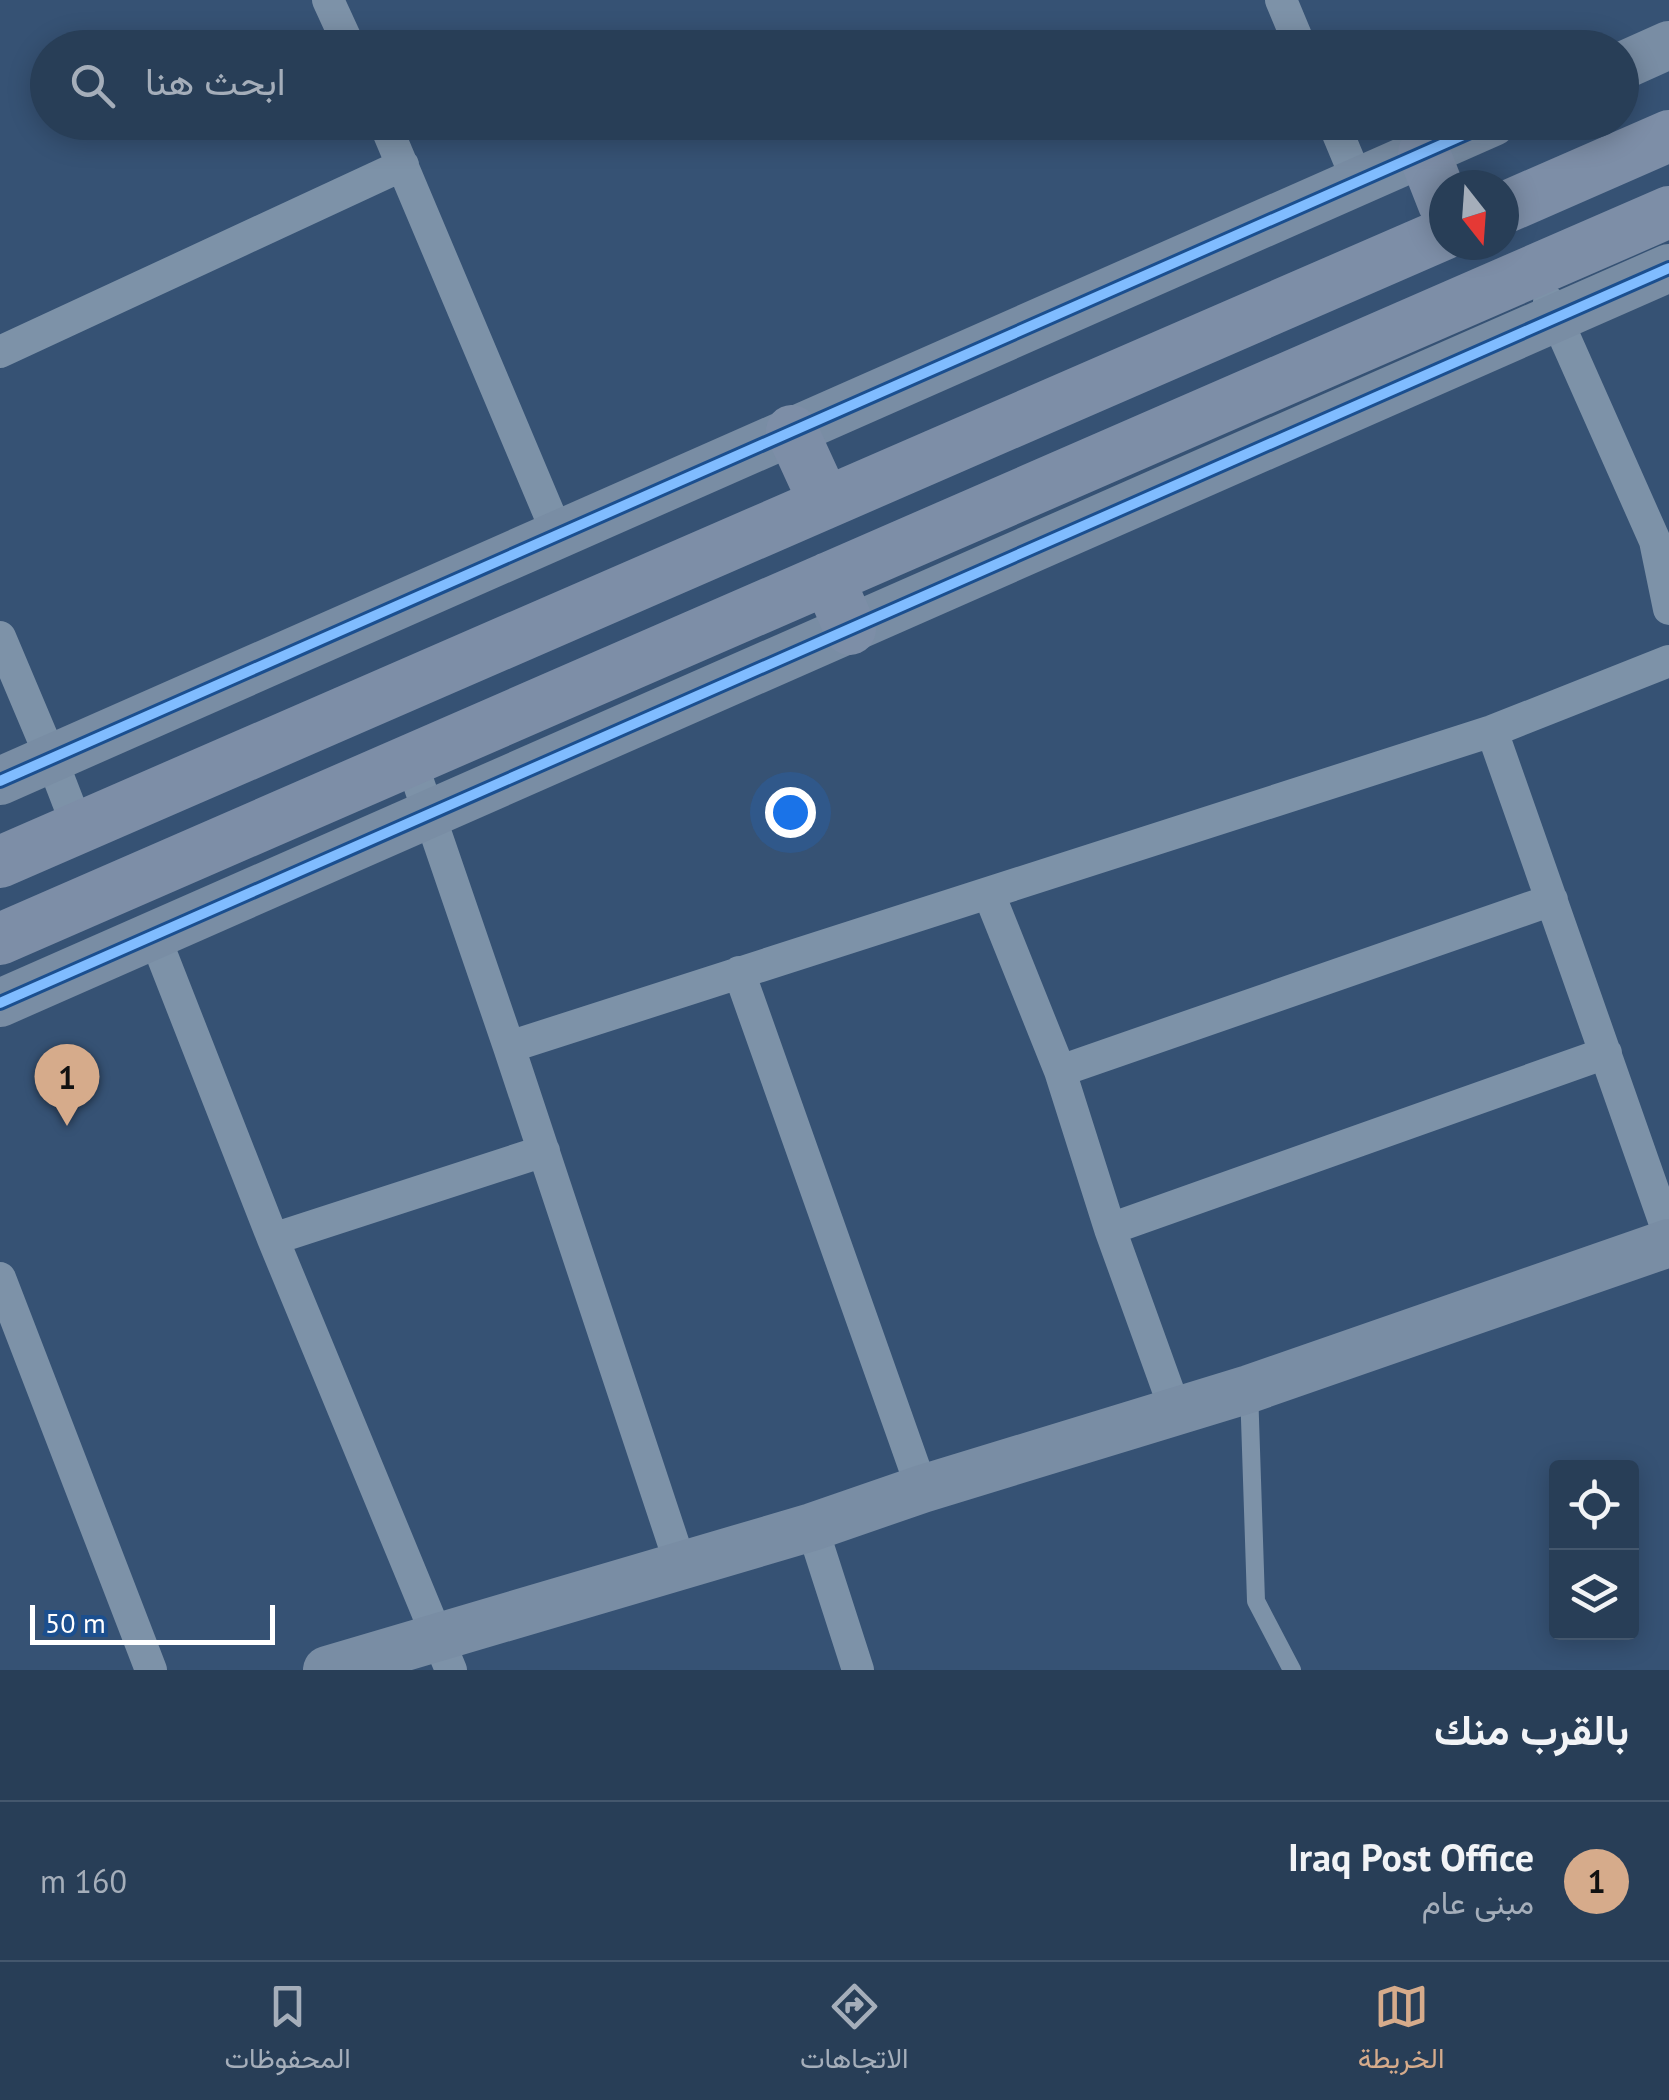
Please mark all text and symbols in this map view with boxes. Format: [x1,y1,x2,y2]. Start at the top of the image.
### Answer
search box [30,30,1639,140]
text: ابحث هنا [145,56,286,105]
icon: search [65,58,120,113]
north arrow [1429,170,1519,260]
your location [765,787,816,838]
pin: 1 [34,1044,100,1126]
map controls [1549,1460,1639,1640]
button: locate [1549,1460,1639,1550]
button: layers [1549,1550,1639,1640]
scale bar [30,1600,275,1644]
text: 50 m [45,1604,106,1641]
text: بالقرب منك [1434,1702,1629,1757]
text: Iraq Post Office [1288,1832,1534,1881]
text: 160 m [40,1860,127,1902]
text: 1 [1587,1860,1606,1902]
text: مبنى عام [1422,1881,1534,1923]
tab: المحفوظات [225,1979,351,2083]
tab: الاتجاهات [800,1979,909,2083]
tab: الخريطة [1358,1979,1444,2083]

